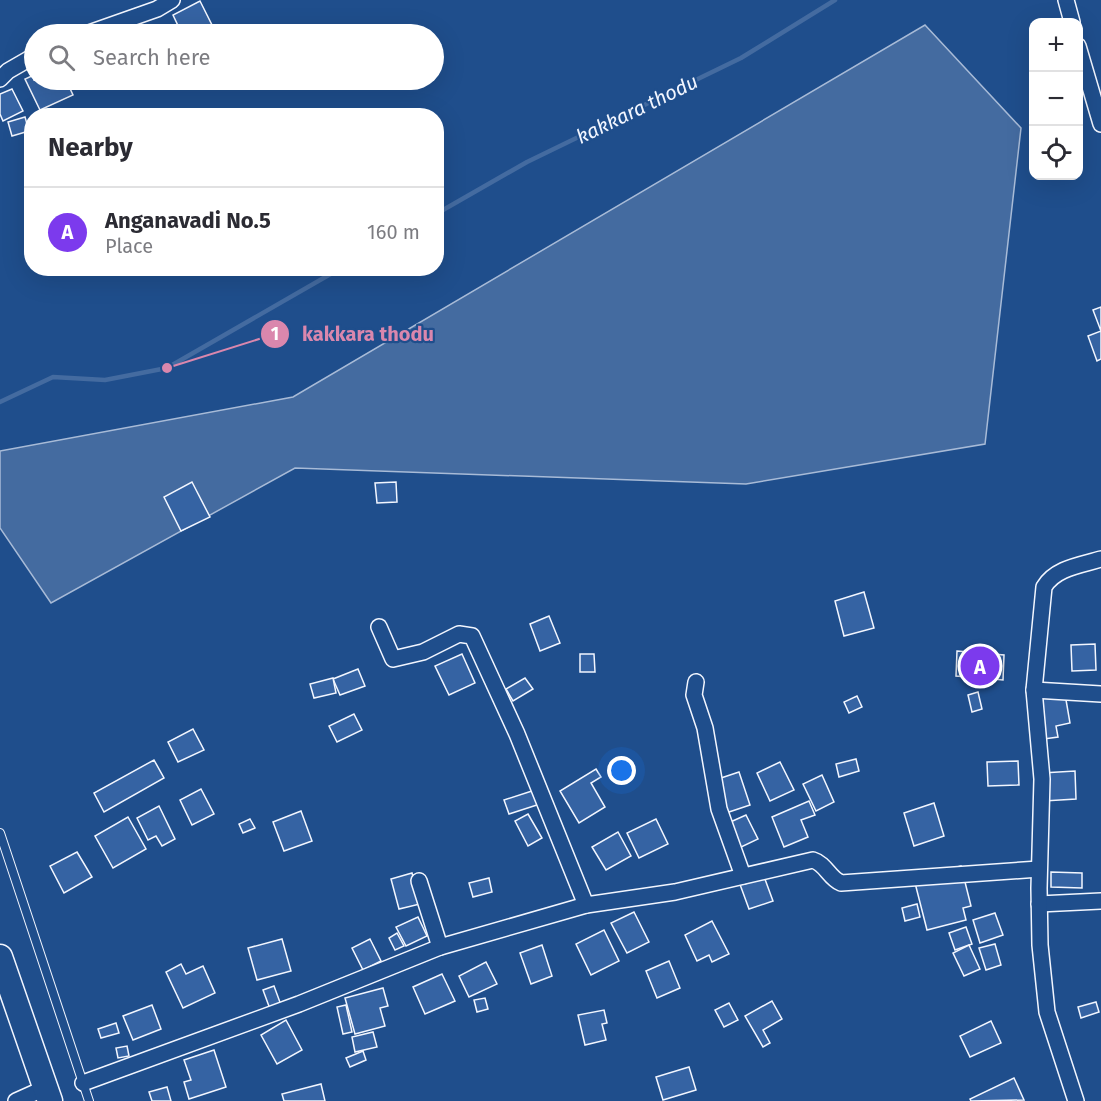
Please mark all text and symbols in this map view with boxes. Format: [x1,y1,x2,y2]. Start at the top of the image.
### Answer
map controls [1029,18,1083,180]
button: + [1029,18,1083,72]
search box [24,24,444,90]
icon: search [45,41,78,74]
text: Search here [93,44,211,71]
water label: kakkara thodu [572,69,702,149]
button: − [1029,72,1083,126]
button: locate [1029,126,1083,180]
text: Nearby [48,132,133,163]
text: Anganavadi No.5 [105,207,271,234]
text: A [62,220,73,244]
text: 160 m [367,220,420,244]
text: Place [105,234,153,258]
callout: kakkara thodu [260,315,446,353]
text: kakkara thodu [302,322,434,346]
text: 1 [271,323,279,345]
pin: A [960,644,1000,688]
your location [607,756,636,785]

